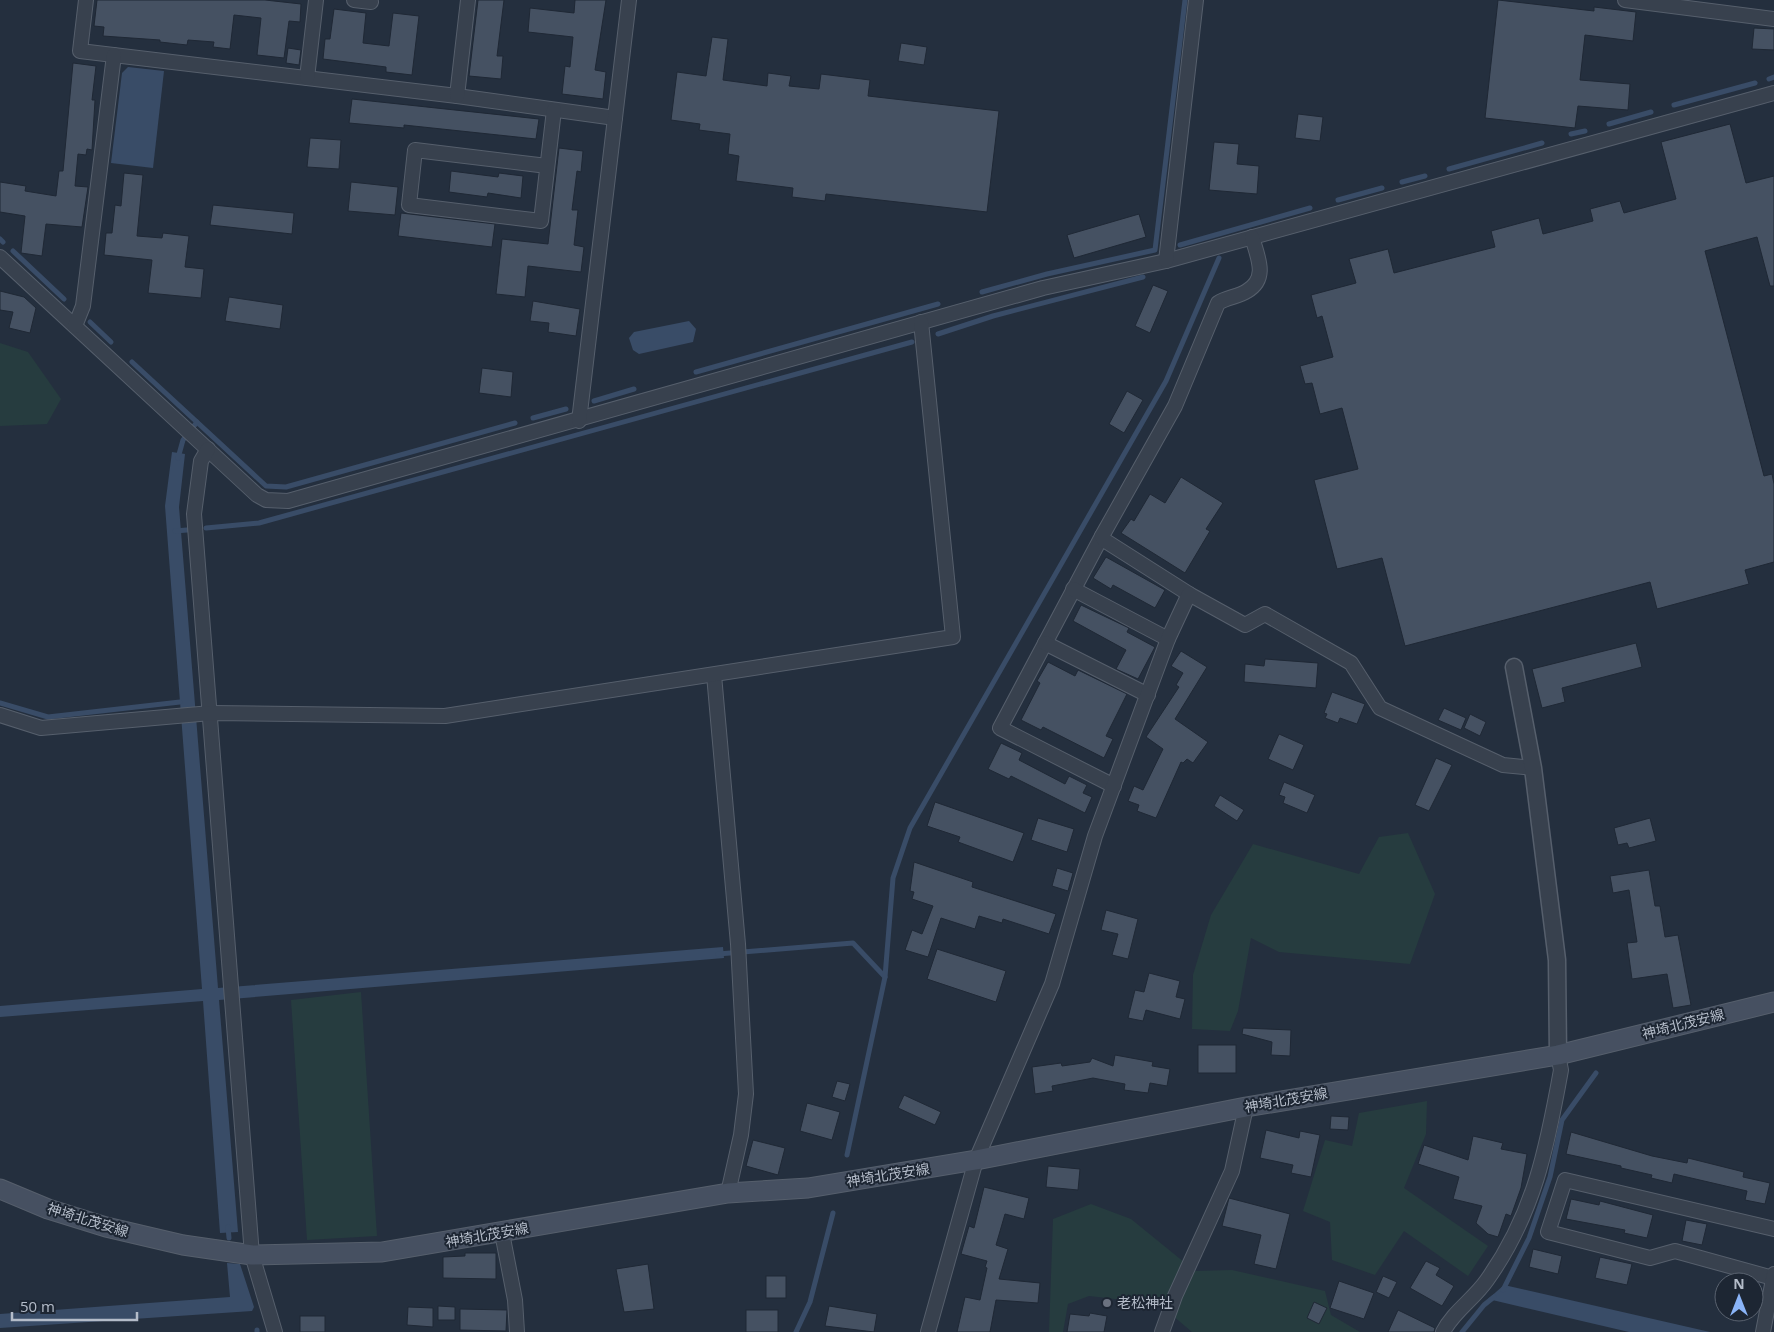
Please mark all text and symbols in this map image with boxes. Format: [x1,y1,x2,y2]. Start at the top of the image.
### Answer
street label: 神埼北茂安線 [1640,1004,1726,1043]
street label: 神埼北茂安線 [1243,1083,1329,1116]
street label: 神埼北茂安線 [845,1159,931,1190]
street label: 神埼北茂安線 [45,1198,131,1241]
street label: 神埼北茂安線 [444,1218,530,1251]
north arrow [1714,1272,1764,1322]
text: N [1733,1274,1745,1293]
scale bar [12,1290,138,1322]
place label: 老松神社 [1117,1293,1173,1312]
text: 50 m [20,1296,55,1316]
marker: 老松神社 [1101,1297,1113,1309]

